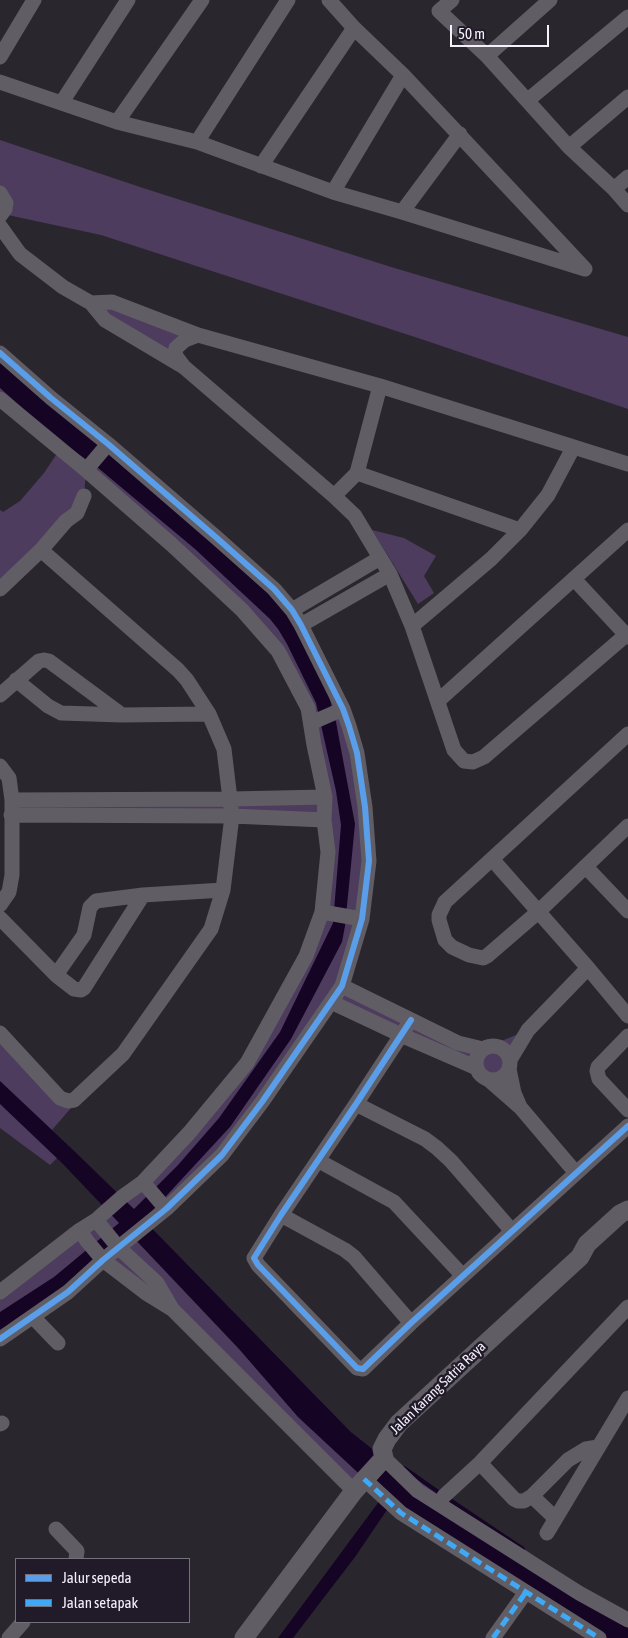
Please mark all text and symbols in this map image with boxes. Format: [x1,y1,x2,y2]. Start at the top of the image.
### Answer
scale bar [453,15,552,47]
text: 50 m [458,25,485,42]
street label: Jalan Karang Satria Raya [387,1338,489,1438]
legend [15,1558,190,1623]
text: Jalur sepeda [62,1569,132,1586]
text: Jalan setapak [62,1594,138,1611]

